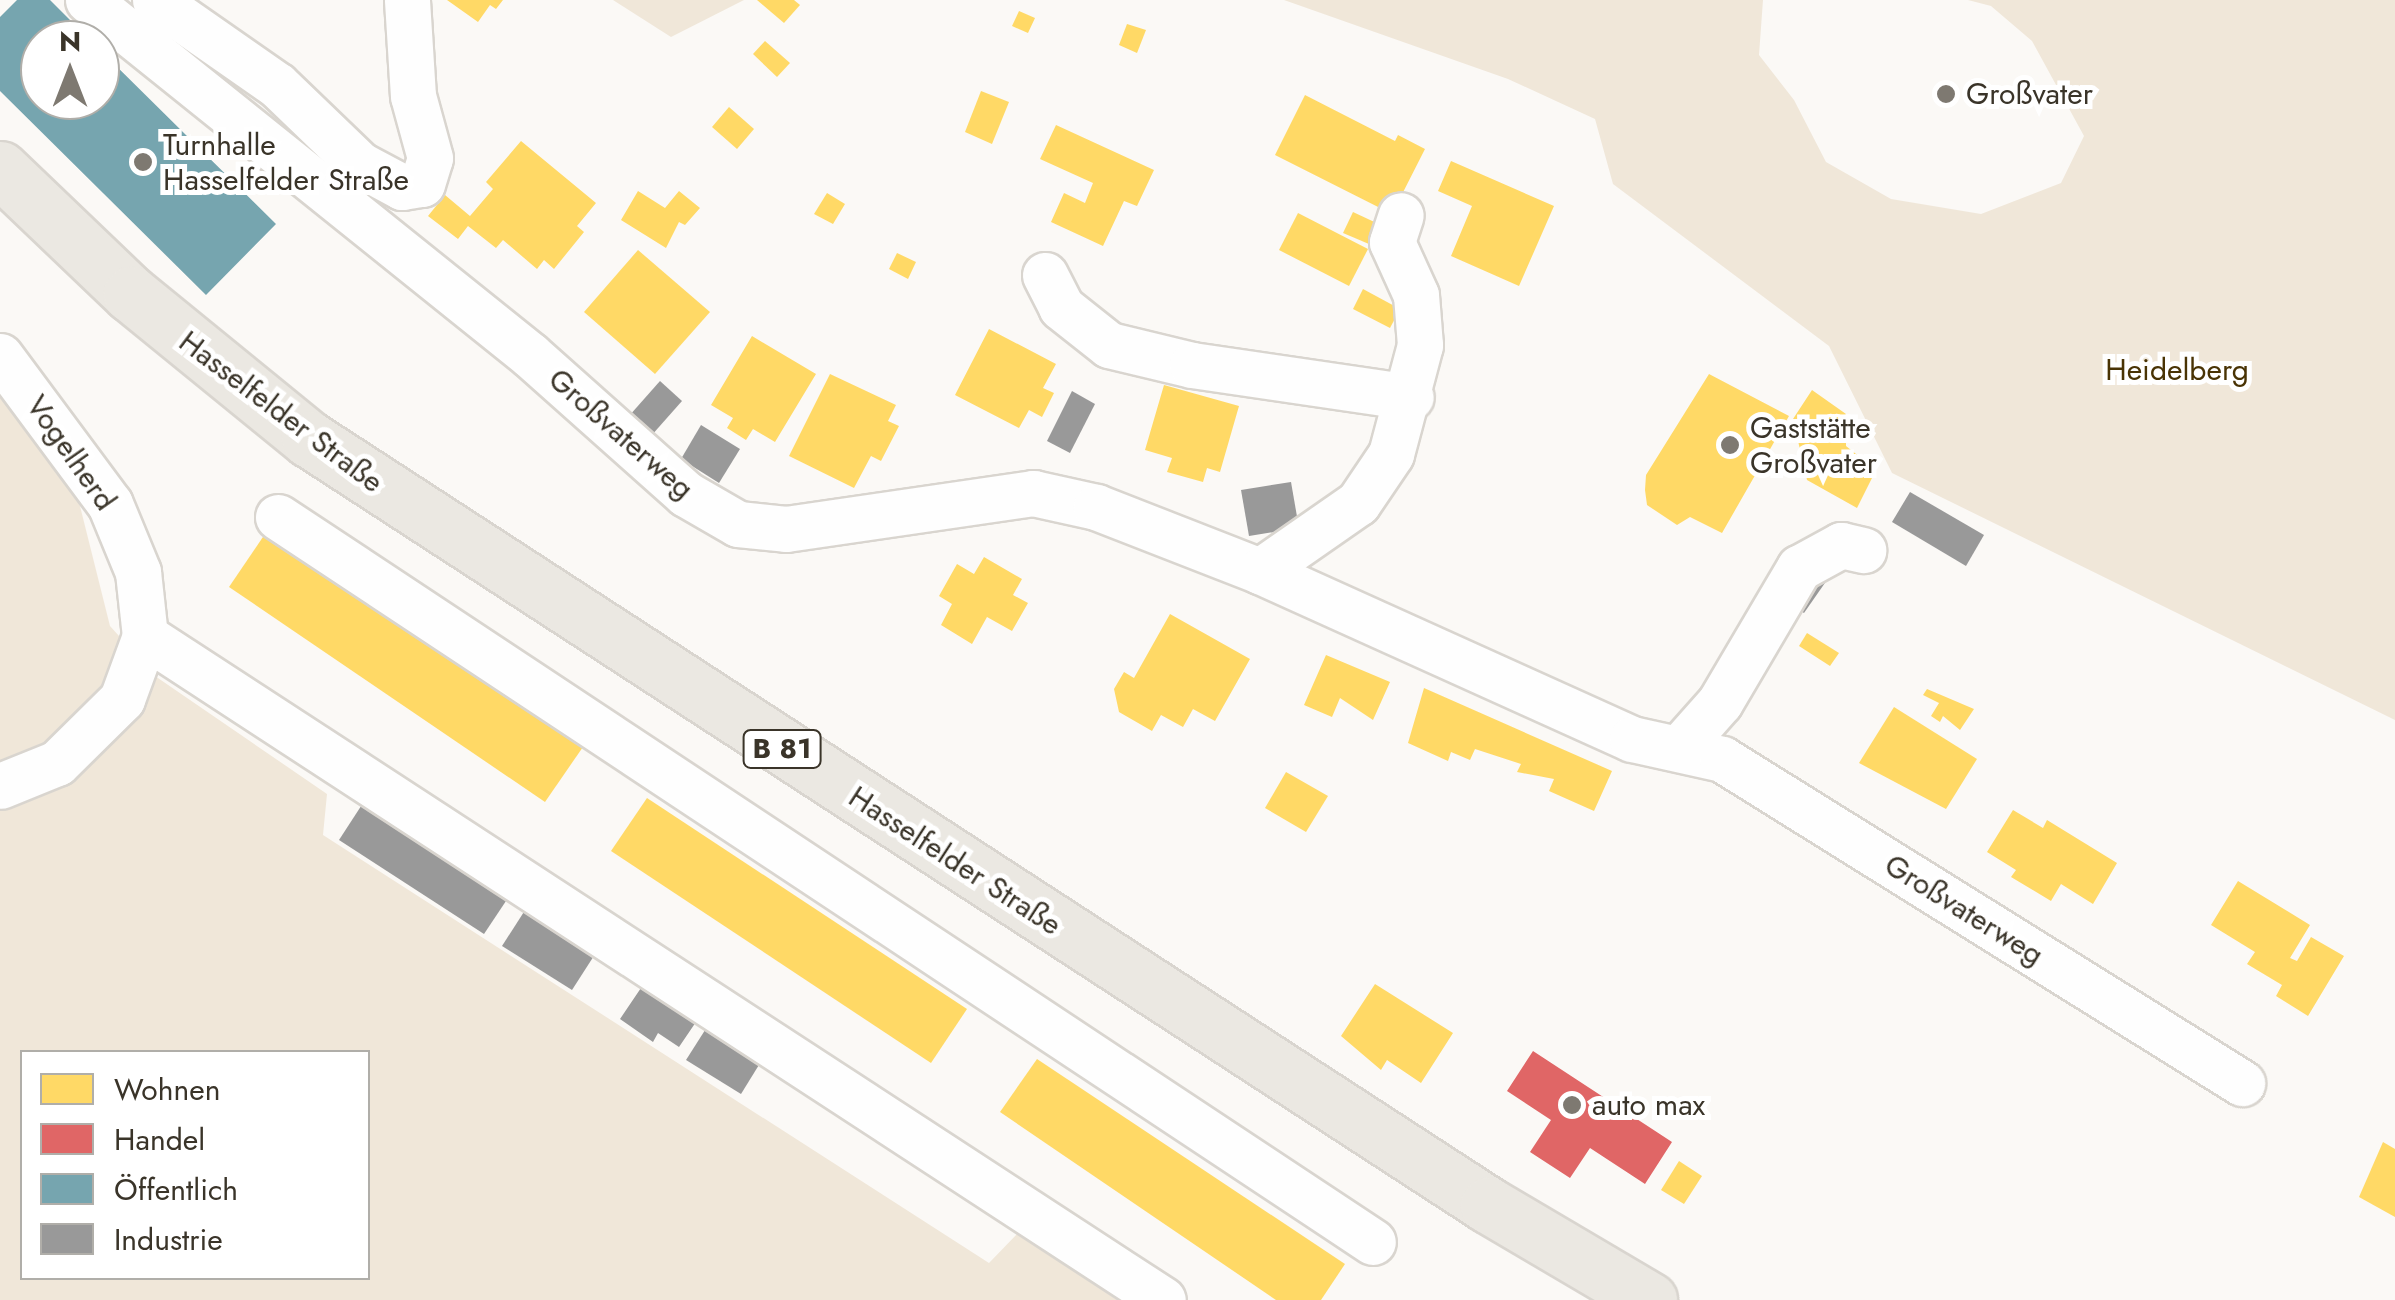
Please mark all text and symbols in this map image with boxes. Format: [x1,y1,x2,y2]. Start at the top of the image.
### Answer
north arrow [20,20,120,120]
text: N [59,21,81,62]
place label: Großvater [1966,76,2093,112]
marker: Großvater [1935,83,1957,105]
place label: Turnhalle Hasselfelder Straße [163,127,409,198]
marker: Turnhalle Hasselfelder Straße [132,151,154,173]
street label: Hasselfelder Straße [172,324,390,500]
park label: Heidelberg [2105,352,2249,388]
street label: Großvaterweg [541,361,701,507]
street label: Vogelherd [18,389,124,517]
place label: Gaststätte Großvater [1750,410,1877,480]
marker: Gaststätte Großvater [1719,434,1741,456]
road number: B 81 [742,726,822,772]
street label: Hasselfelder Straße [842,779,1068,943]
street label: Großvaterweg [1878,847,2050,973]
legend [20,1050,370,1280]
text: Wohnen [114,1068,220,1111]
place label: auto max [1592,1087,1705,1123]
marker: auto max [1561,1094,1583,1116]
text: Handel [114,1118,205,1161]
text: Öffentlich [114,1168,238,1211]
text: Industrie [114,1218,223,1261]

